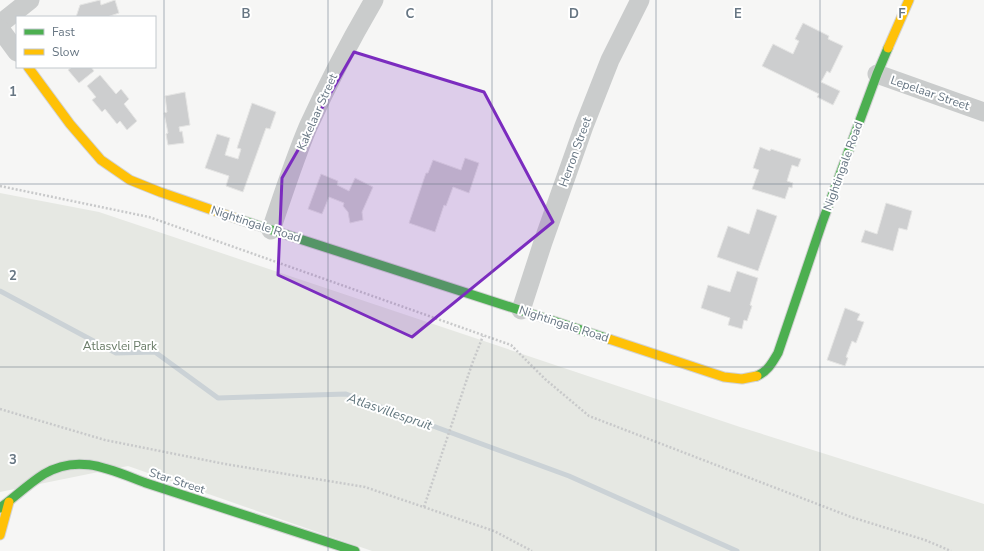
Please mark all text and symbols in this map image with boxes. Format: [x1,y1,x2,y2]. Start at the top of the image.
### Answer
text: B [242,5,251,23]
text: C [406,5,415,23]
text: D [569,5,579,23]
text: E [734,5,742,23]
text: F [898,5,906,23]
legend [16,16,156,68]
text: Fast [52,24,75,40]
text: Slow [52,44,80,60]
street label: Kakelaar Street [293,70,341,153]
street label: Lepelaar Street [888,72,972,114]
text: 1 [9,83,17,101]
street label: Herron Street [555,114,595,189]
street label: Nightingale Road [819,119,867,213]
street label: Nightingale Road [209,202,303,246]
text: 2 [9,267,17,285]
street label: Nightingale Road [517,302,611,346]
park label: Atlasvlei Park [83,338,158,354]
water label: Atlasvillespruit [344,389,435,435]
text: 3 [9,451,17,469]
street label: Star Street [147,464,208,498]

